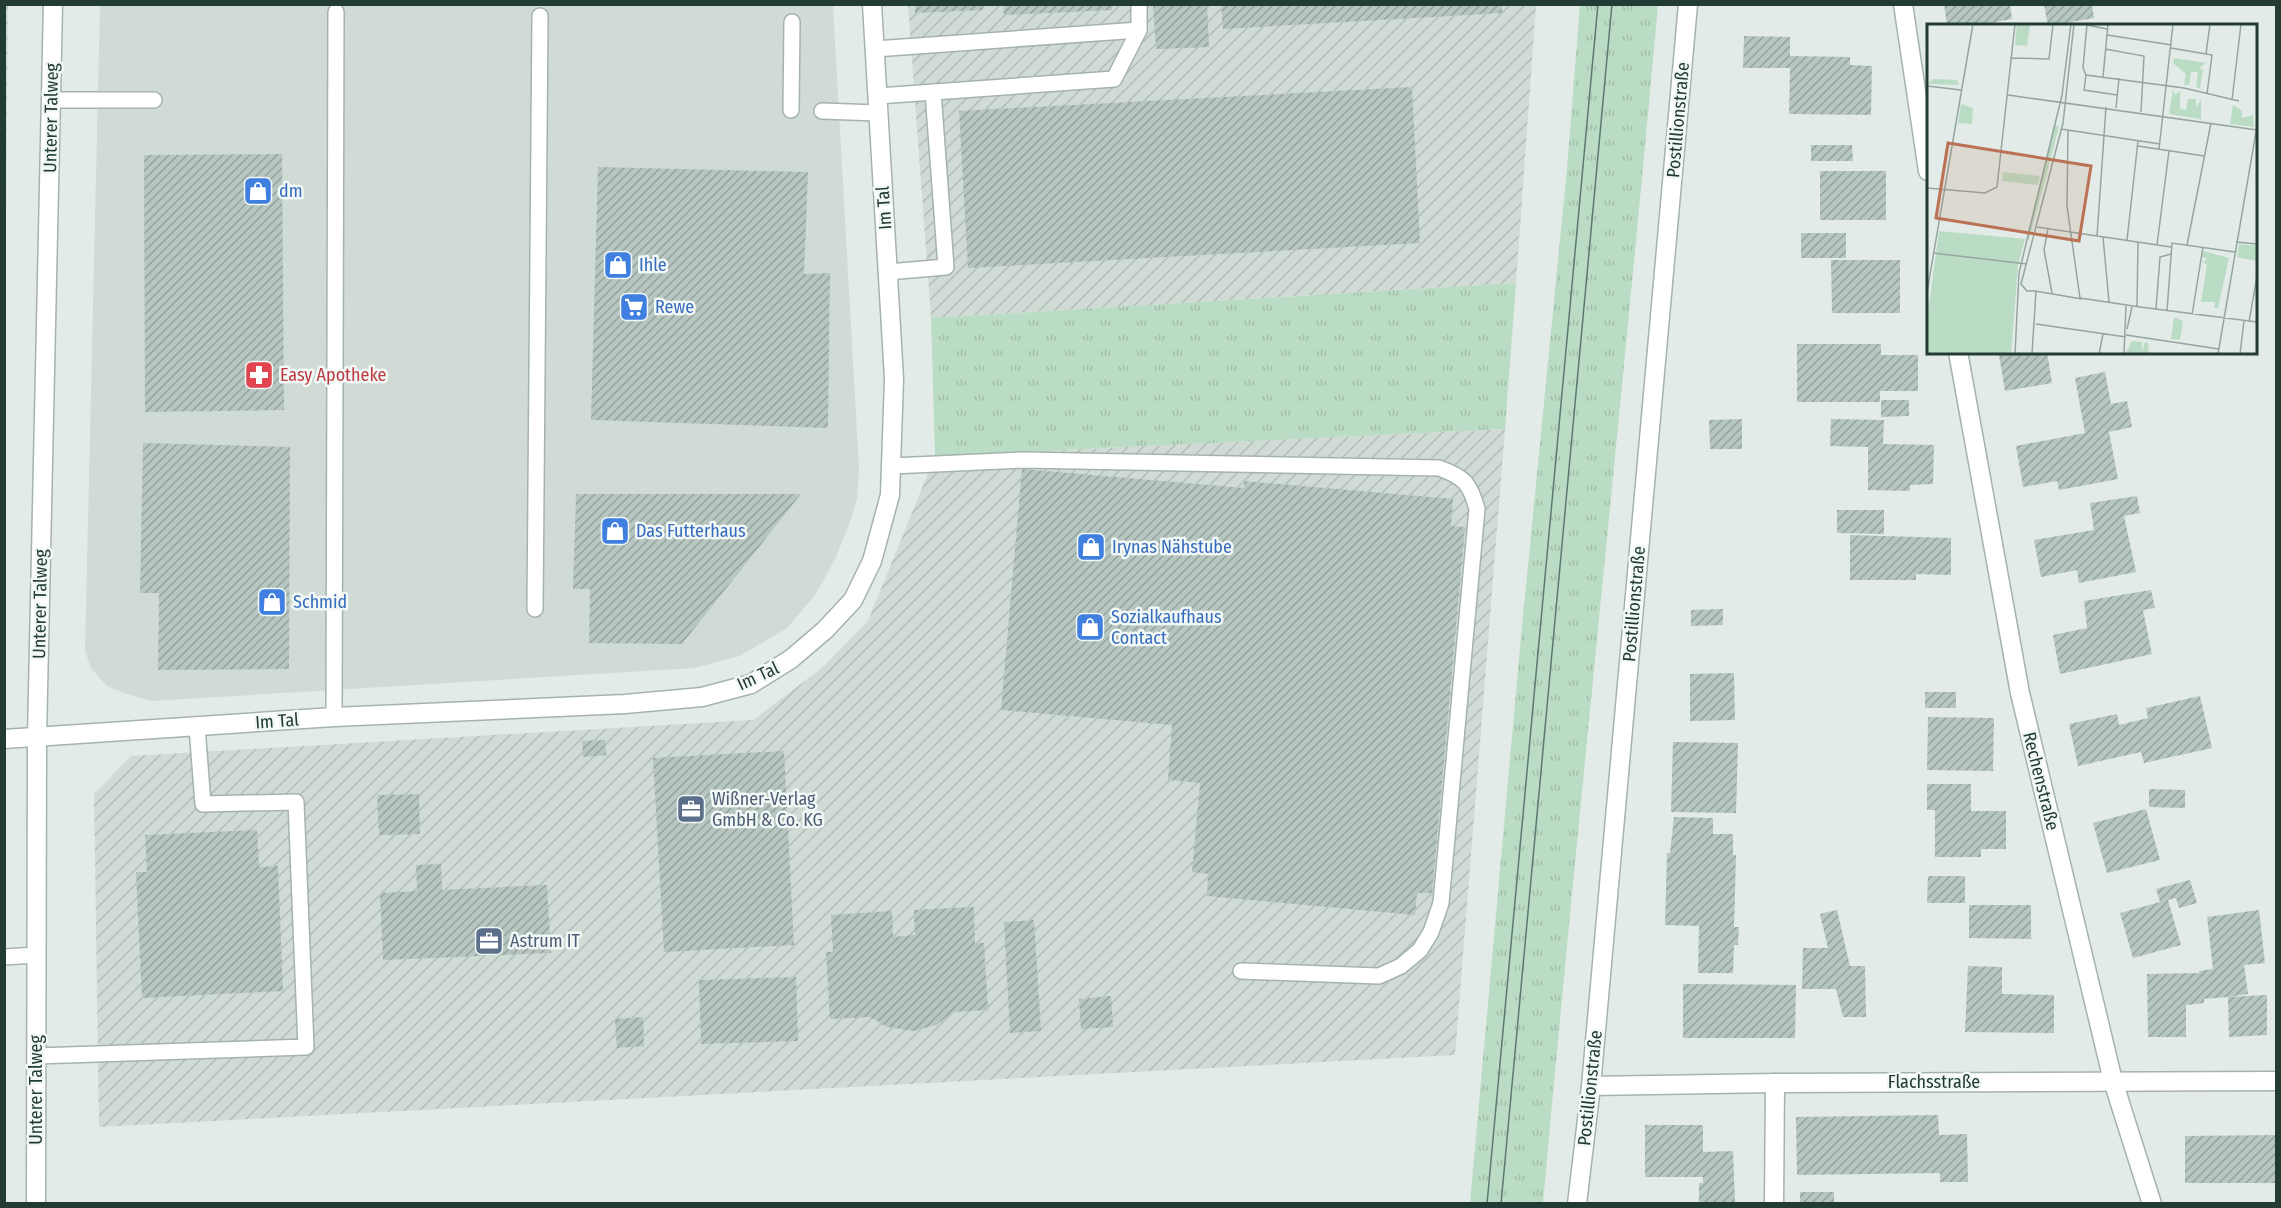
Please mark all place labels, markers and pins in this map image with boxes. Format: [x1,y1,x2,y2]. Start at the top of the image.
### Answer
shop icon: dm [242,175,274,207]
place label: dm [279,180,303,202]
shop icon: Ihle [602,249,634,281]
place label: Ihle [639,254,667,276]
supermarket icon: Rewe [618,291,650,323]
place label: Rewe [655,296,694,318]
pharmacy icon: Easy Apotheke [243,359,275,391]
place label: Easy Apotheke [280,364,387,386]
shop icon: Das Futterhaus [599,515,631,547]
place label: Das Futterhaus [636,520,746,542]
shop icon: Irynas Nähstube [1075,531,1107,563]
place label: Irynas Nähstube [1112,536,1232,558]
shop icon: Schmid [256,586,288,618]
place label: Schmid [293,591,347,613]
place label: Sozialkaufhaus Contact [1111,606,1222,649]
shop icon: Sozialkaufhaus Contact [1074,611,1106,643]
place label: Wißner-Verlag GmbH & Co. KG [712,788,823,831]
office icon: Wißner-Verlag GmbH & Co. KG [675,793,707,825]
office icon: Astrum IT [473,925,505,957]
place label: Astrum IT [510,930,581,952]

